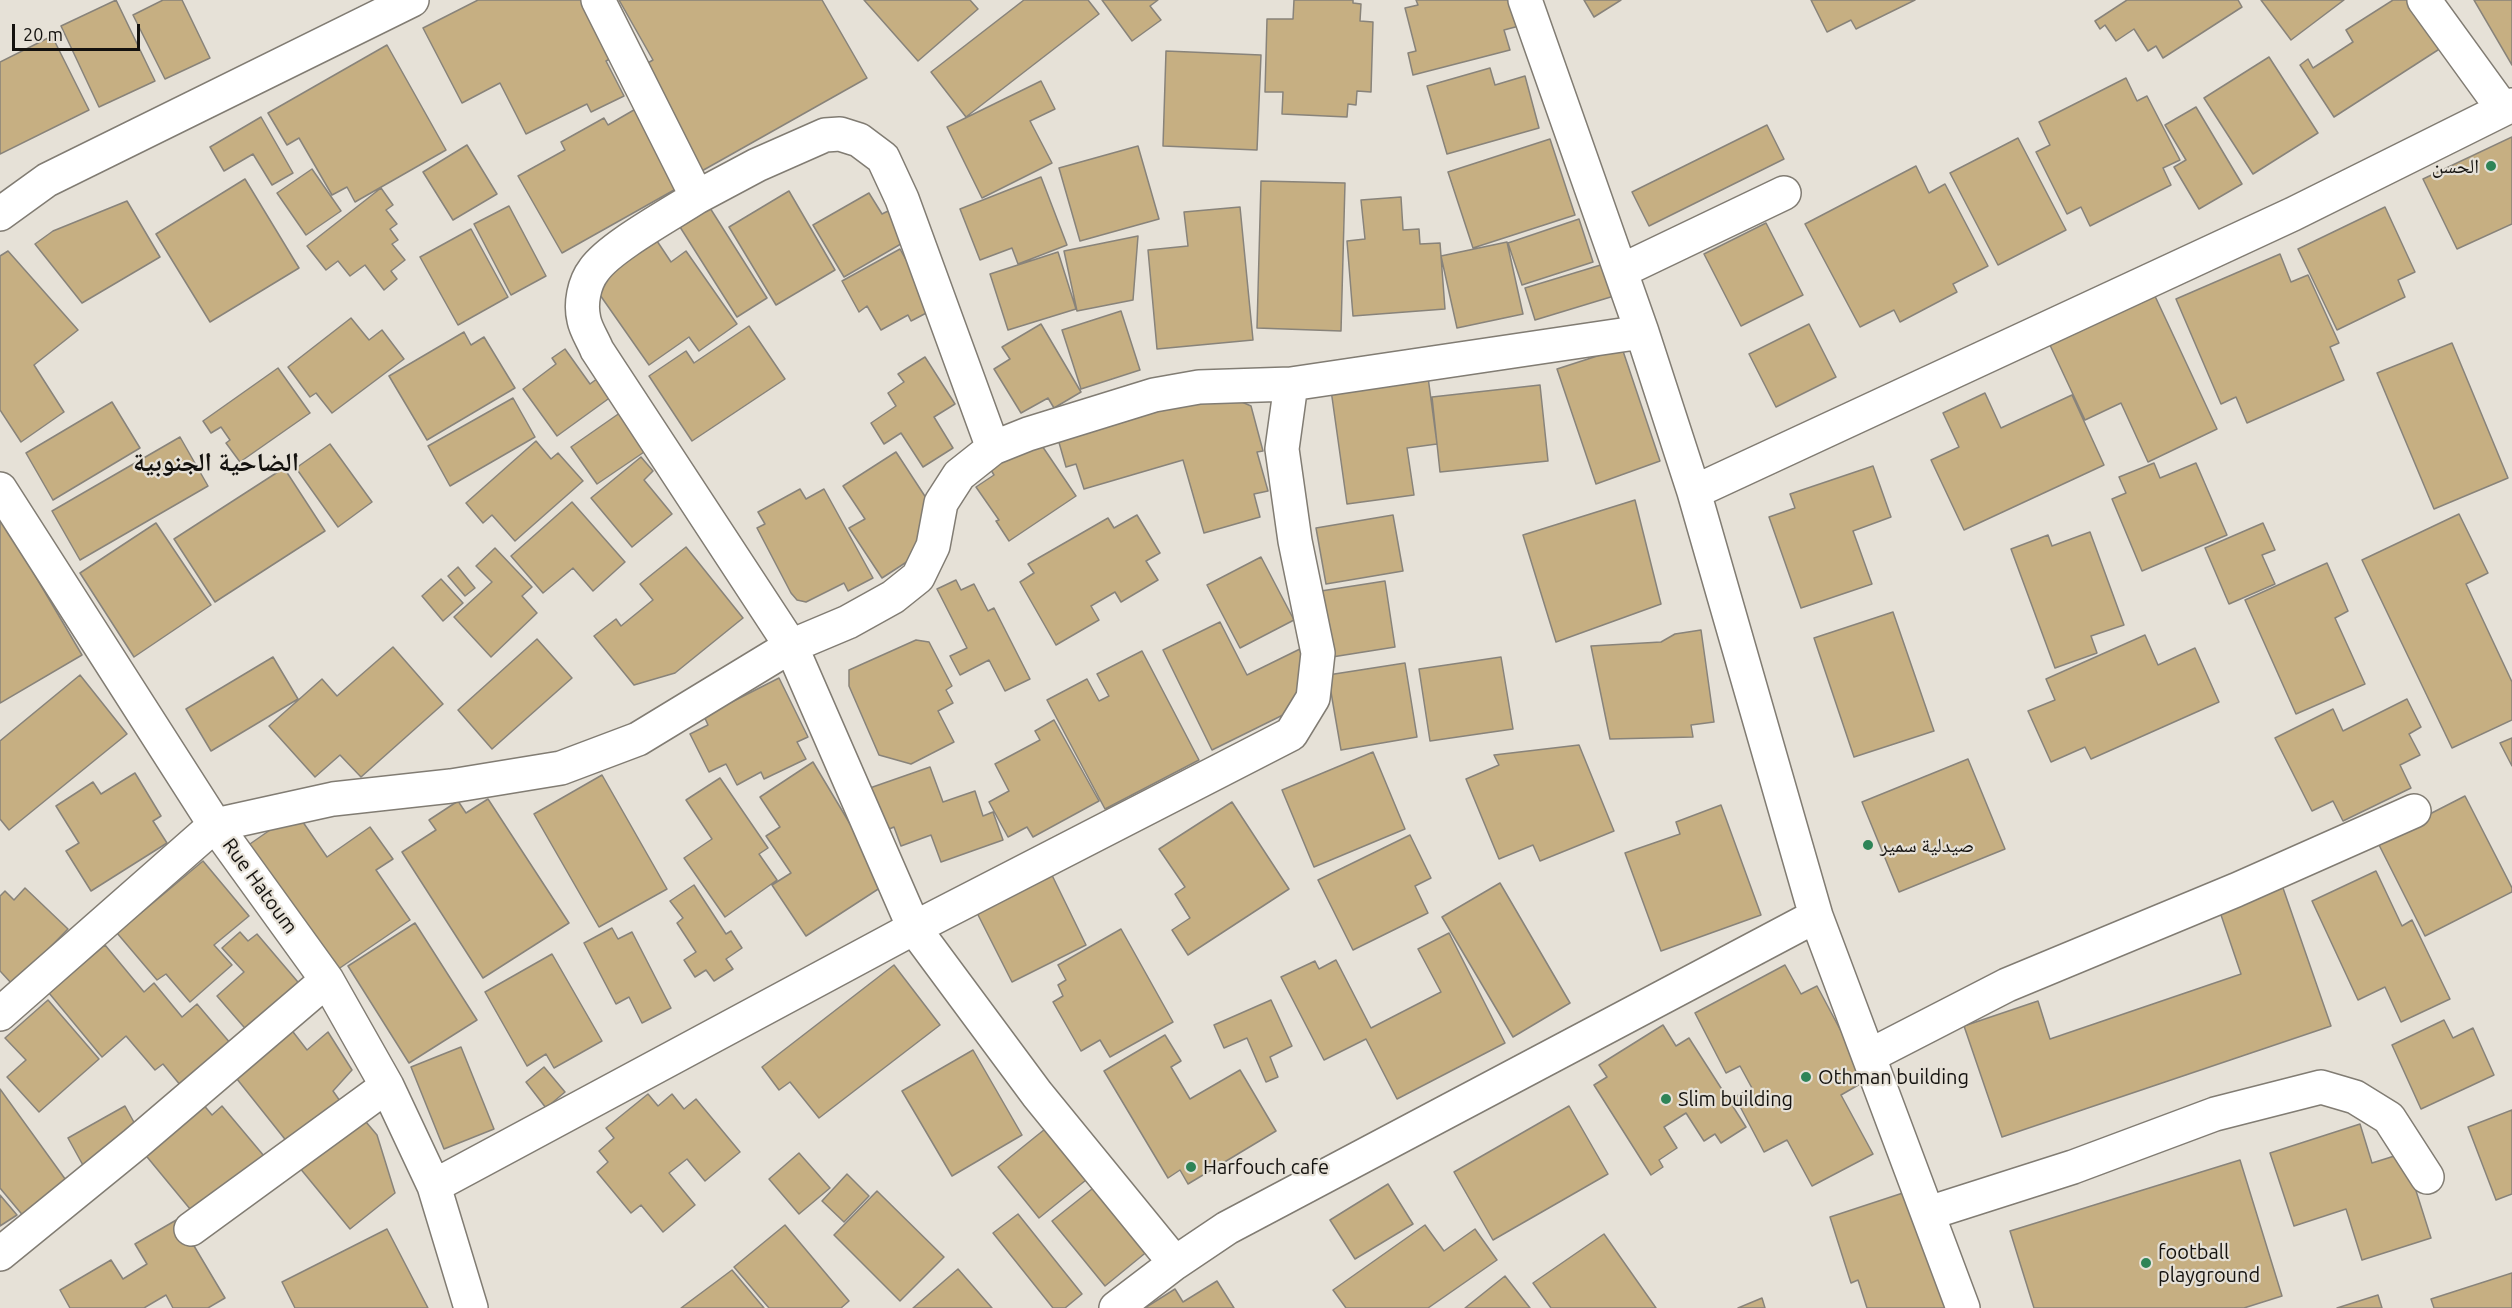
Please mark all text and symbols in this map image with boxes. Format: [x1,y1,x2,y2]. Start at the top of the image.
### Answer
scale bar [15,12,142,50]
text: 20 m [23,24,63,44]
place label: الحسن [2432,154,2479,178]
marker: الحسن [2484,159,2498,173]
district label: الضاحية الجنوبية [133,446,299,478]
place label: صيدلية سمير [1880,833,1974,857]
street label: Rue Hatoum [217,834,303,938]
marker: صيدلية سمير [1861,838,1875,852]
place label: Othman building [1818,1065,1969,1089]
marker: Othman building [1799,1070,1813,1084]
place label: Slim building [1678,1087,1793,1111]
marker: Slim building [1659,1092,1673,1106]
place label: Harfouch cafe [1203,1155,1329,1179]
marker: Harfouch cafe [1184,1160,1198,1174]
place label: football playground [2158,1240,2260,1287]
marker: football playground [2139,1256,2153,1270]

